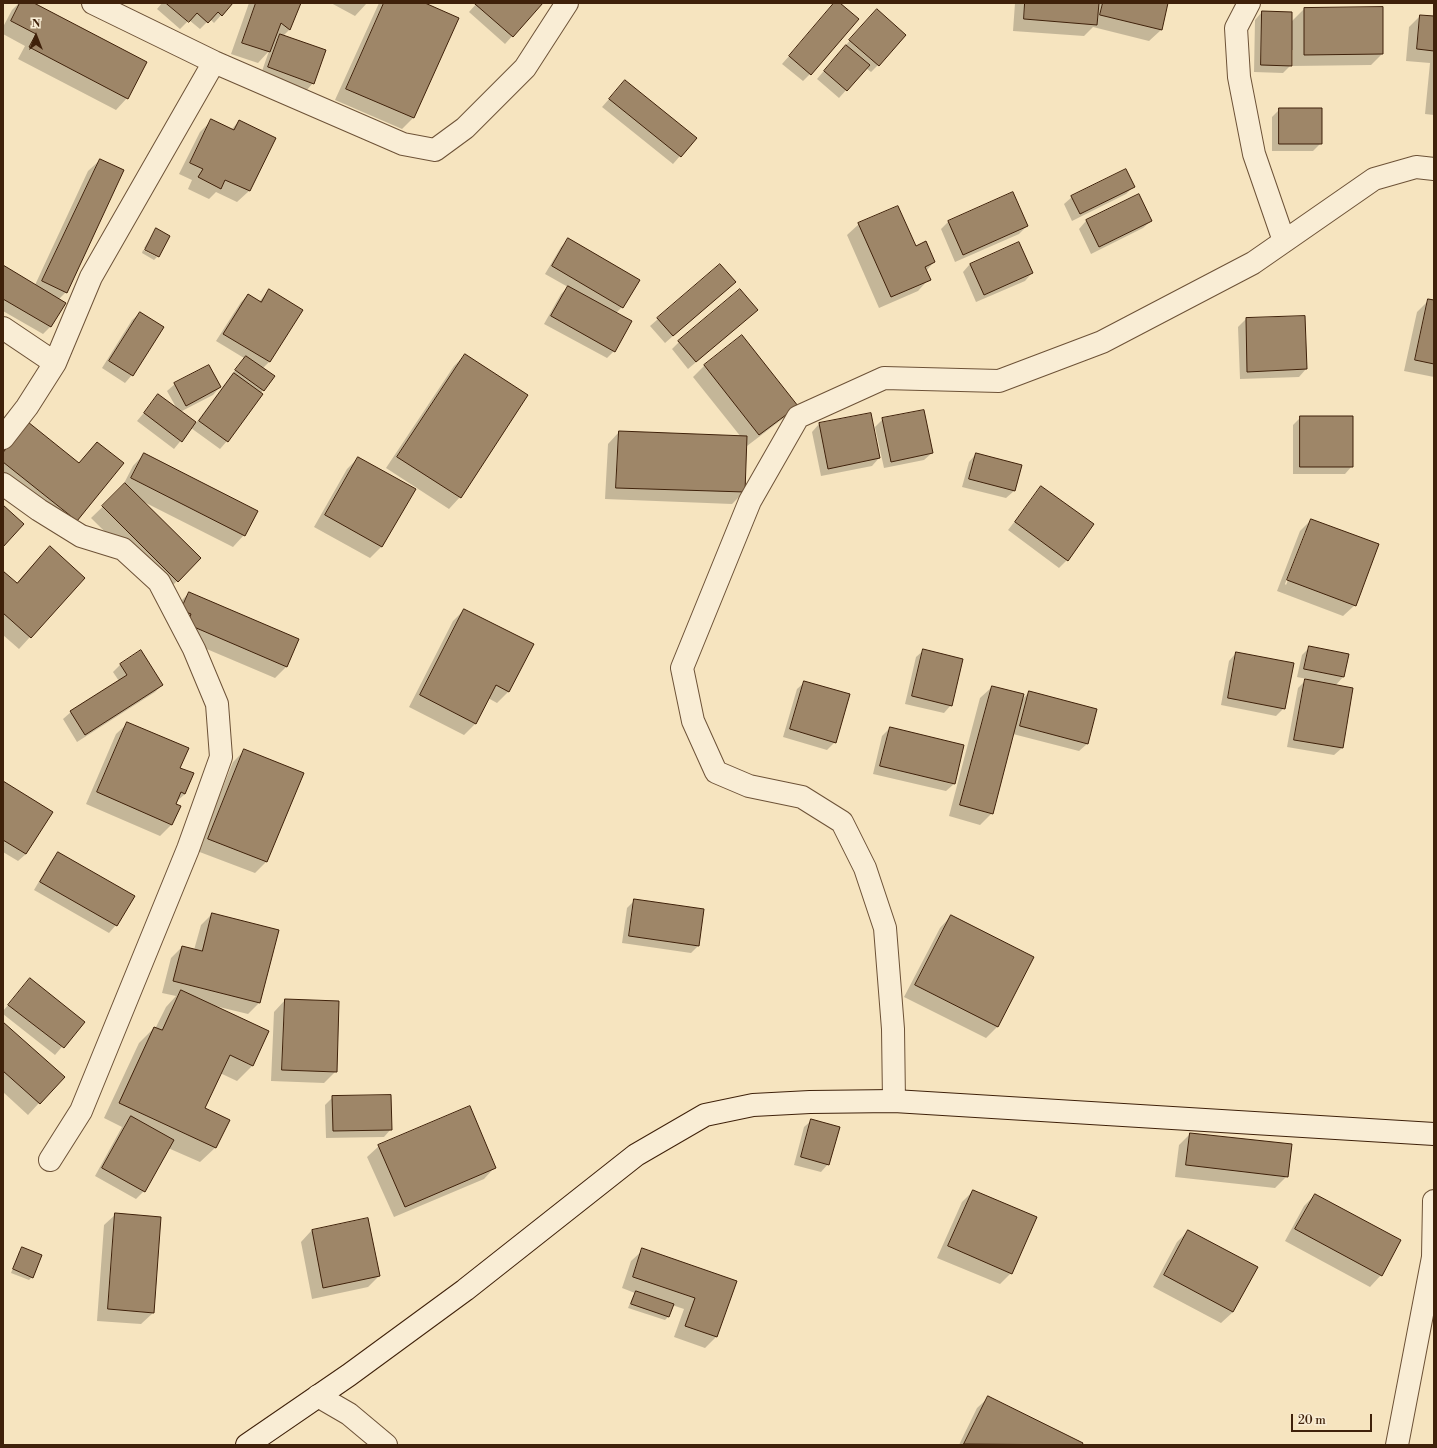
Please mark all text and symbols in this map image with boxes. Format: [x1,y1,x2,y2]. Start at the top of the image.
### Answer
north arrow [16,16,56,56]
text: N [32,17,40,31]
scale bar [1293,1406,1374,1432]
text: 20 m [1298,1413,1326,1428]

